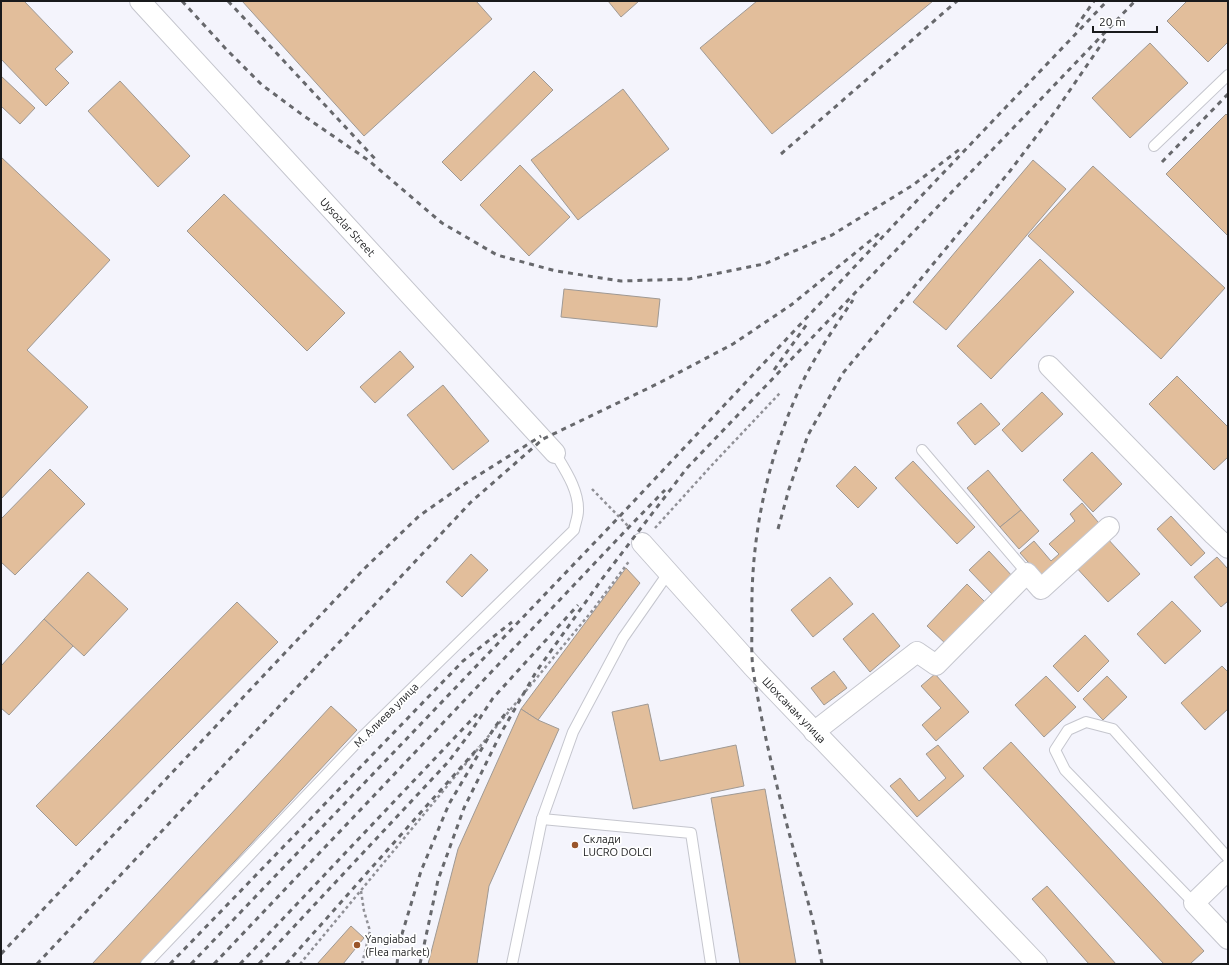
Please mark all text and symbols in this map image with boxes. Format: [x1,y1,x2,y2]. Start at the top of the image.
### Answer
scale bar [1093,8,1157,34]
text: 20 m [1099,15,1126,28]
street label: Uysozlar Street [318,195,378,259]
street label: Шохсанам улица [760,675,828,745]
street label: М. Алиева улица [351,680,421,750]
place label: Склади LUCRO DOLCI [583,833,652,858]
marker: Склади LUCRO DOLCI [570,840,580,850]
place label: Yangiabad (Flea market) [365,933,430,959]
marker: Yangiabad (Flea market) [352,940,362,950]

